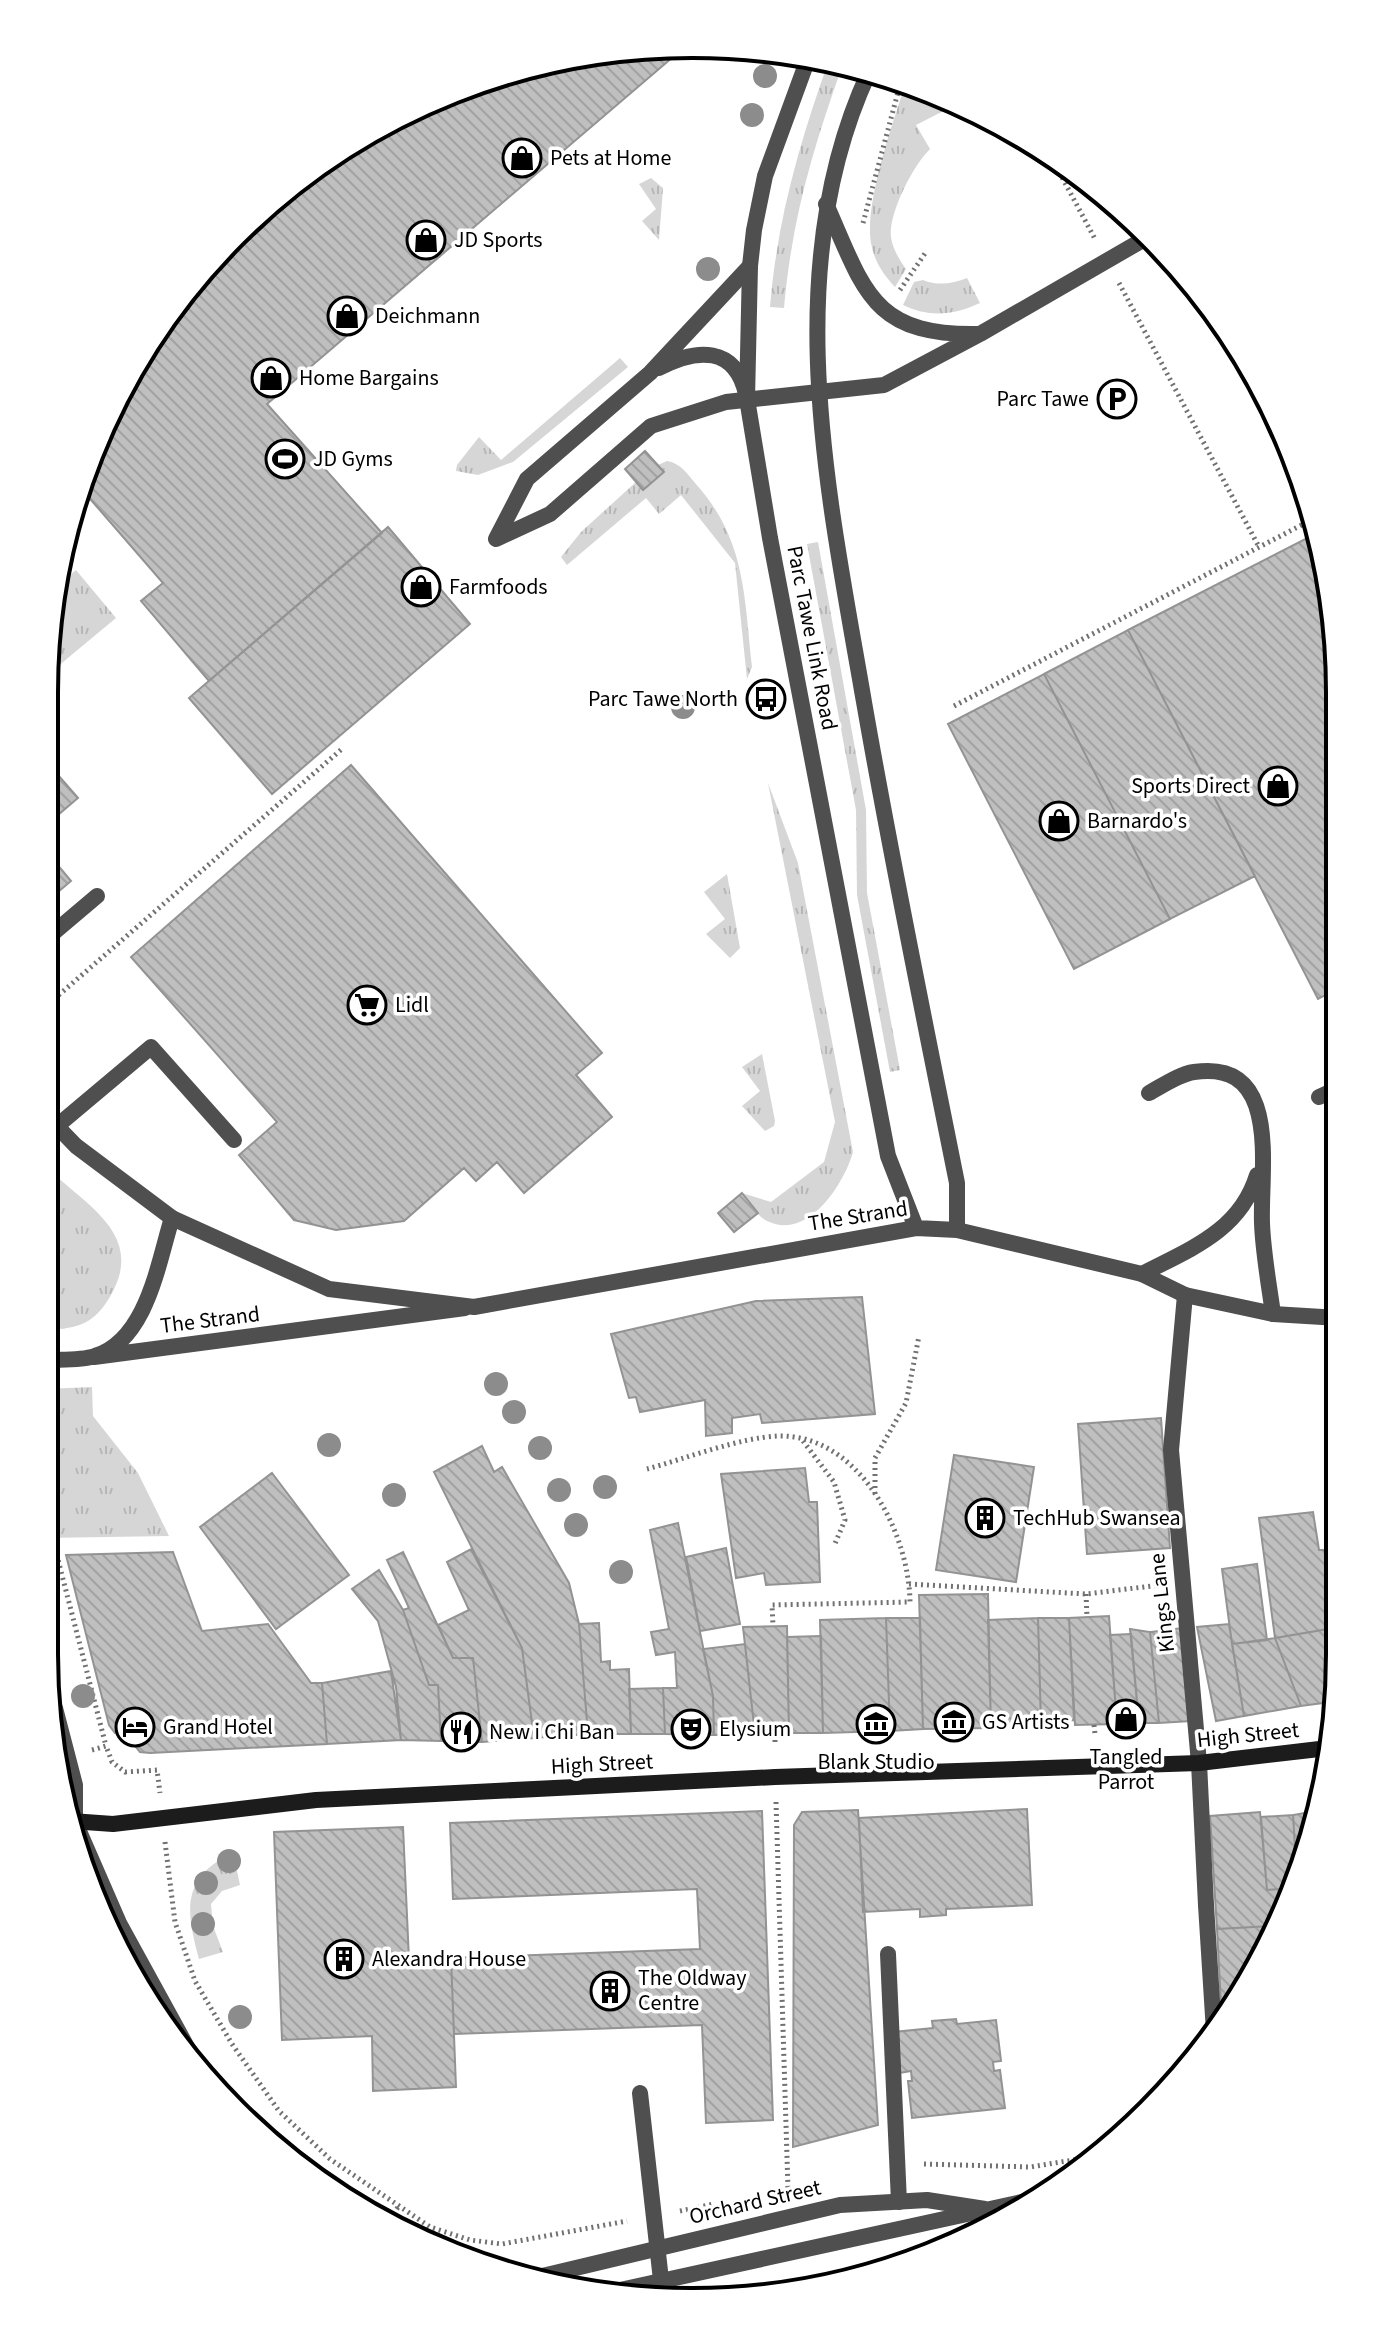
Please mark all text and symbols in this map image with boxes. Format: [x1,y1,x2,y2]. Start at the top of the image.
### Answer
shop icon: Pets at Home [501,137,543,179]
place label: Pets at Home [550,142,672,174]
shop icon: JD Sports [405,219,447,261]
place label: JD Sports [454,224,542,256]
shop icon: Deichmann [326,295,368,337]
place label: Deichmann [375,300,480,332]
shop icon: Home Bargains [250,357,292,399]
place label: Home Bargains [299,362,439,394]
parking icon: Parc Tawe [1096,378,1138,420]
place label: Parc Tawe [997,383,1089,415]
sports icon: JD Gyms [264,438,306,480]
place label: JD Gyms [313,443,393,475]
street label: Parc Tawe Link Road [778,543,846,733]
shop icon: Farmfoods [400,566,442,608]
place label: Farmfoods [449,571,548,603]
bus stop icon: Parc Tawe North [745,678,787,720]
place label: Parc Tawe North [588,683,738,715]
shop icon: Sports Direct [1257,765,1299,807]
place label: Sports Direct [1131,770,1251,802]
shop icon: Barnardo's [1038,800,1080,842]
place label: Barnardo's [1087,805,1187,837]
supermarket icon: Lidl [346,984,388,1026]
place label: Lidl [395,989,429,1021]
street label: The Strand [806,1192,910,1240]
street label: The Strand [158,1298,262,1342]
building icon: TechHub Swansea [964,1497,1006,1539]
place label: TechHub Swansea [1013,1502,1181,1534]
street label: Kings Lane [1141,1552,1183,1654]
shop icon: Tangled Parrot [1105,1698,1147,1740]
museum icon: GS Artists [933,1701,975,1743]
museum icon: Blank Studio [855,1703,897,1745]
hotel icon: Grand Hotel [114,1706,156,1748]
place label: GS Artists [982,1706,1069,1738]
theatre icon: Elysium [670,1708,712,1750]
place label: Grand Hotel [163,1711,273,1743]
restaurant icon: New i Chi Ban [440,1711,482,1753]
place label: Elysium [719,1713,791,1745]
street label: High Street [1195,1714,1301,1756]
place label: New i Chi Ban [489,1716,615,1748]
place label: Tangled Parrot [1089,1741,1163,1798]
street label: High Street [550,1745,654,1783]
place label: Blank Studio [817,1746,935,1778]
building icon: Alexandra House [323,1938,365,1980]
place label: Alexandra House [372,1943,526,1975]
place label: The Oldway Centre [638,1962,747,2019]
building icon: The Oldway Centre [589,1970,631,2012]
street label: Orchard Street [686,2171,825,2233]

